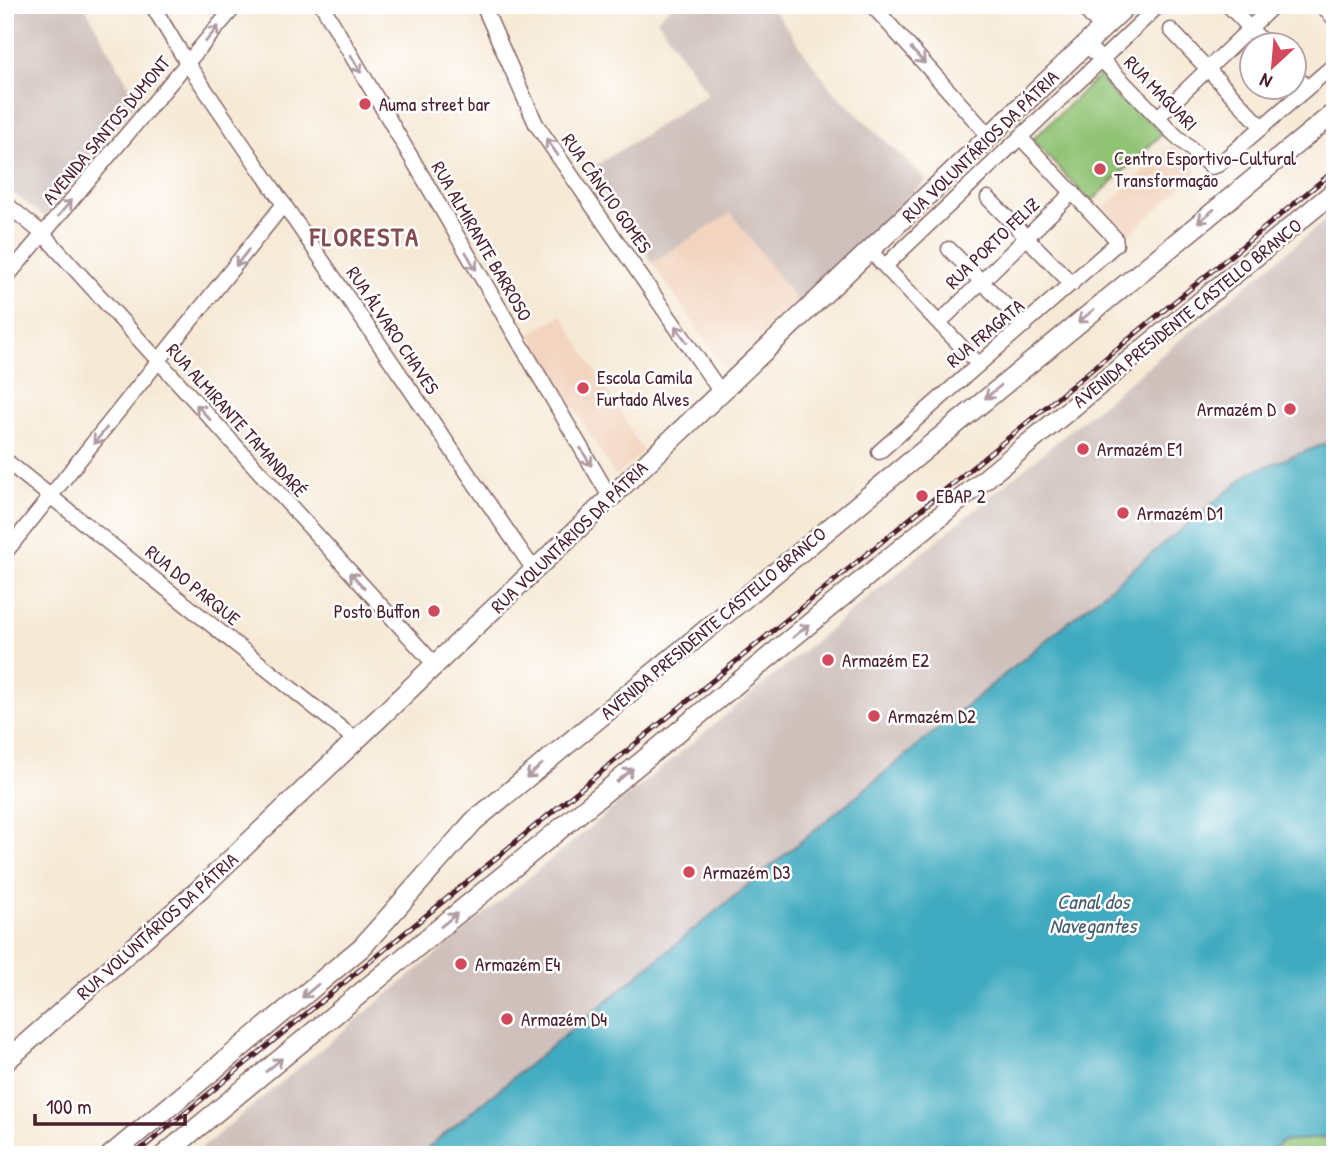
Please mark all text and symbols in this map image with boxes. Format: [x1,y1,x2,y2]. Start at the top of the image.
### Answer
one-way arrow [204,26,219,44]
north arrow [1238,32,1308,102]
one-way arrow [909,47,926,64]
street label: AVENIDA SANTOS DUMONT [36,49,177,210]
street label: RUA MAGUARI [1119,50,1203,136]
one-way arrow [350,54,364,74]
street label: RUA VOLUNTÁRIOS DA PÁTRIA [896,64,1064,228]
text: N [1255,67,1276,95]
place label: Auma street bar [379,91,491,117]
marker: Auma street bar [357,96,373,112]
street label: RUA CÂNCIO GOMES [556,128,658,258]
one-way arrow [545,138,559,157]
place label: Centro Esportivo-Cultural Transformação [1114,145,1297,193]
street label: RUA ALMIRANTE BARROSO [426,156,538,326]
marker: Centro Esportivo-Cultural Transformação [1092,161,1108,177]
street label: RUA PORTO FELIZ [939,191,1045,295]
one-way arrow [56,199,72,217]
one-way arrow [1198,208,1216,224]
street label: AVENIDA PRESIDENTE CASTELLO BRANCO [1067,212,1307,414]
district label: FLORESTA [309,219,420,254]
one-way arrow [234,248,249,266]
one-way arrow [464,250,478,270]
street label: RUA ÁLVARO CHAVES [341,261,446,399]
street label: RUA FRAGATA [941,293,1029,373]
one-way arrow [1077,308,1095,323]
one-way arrow [674,325,688,345]
street label: RUA ALMIRANTE TAMANDARÉ [161,337,314,503]
place label: Escola Camila Furtado Alves [596,364,693,412]
marker: Escola Camila Furtado Alves [575,380,591,396]
one-way arrow [984,384,1002,400]
place label: Armazém D [1197,396,1276,422]
marker: Armazém D [1282,401,1298,417]
one-way arrow [195,404,212,421]
one-way arrow [92,426,108,444]
place label: Armazém E1 [1097,436,1182,462]
marker: Armazém E1 [1075,441,1091,457]
one-way arrow [579,446,593,466]
street label: RUA VOLUNTÁRIOS DA PÁTRIA [485,455,653,619]
place label: EBAP 2 [936,483,986,509]
marker: EBAP 2 [914,488,930,504]
place label: Armazém D1 [1137,500,1223,526]
marker: Armazém D1 [1115,505,1131,521]
street label: AVENIDA PRESIDENTE CASTELLO BRANCO [595,521,831,725]
street label: RUA DO PARQUE [140,539,246,632]
one-way arrow [349,571,365,589]
place label: Posto Buffon [334,598,420,624]
marker: Posto Buffon [426,603,442,619]
one-way arrow [791,623,809,639]
place label: Armazém E2 [842,647,929,673]
marker: Armazém E2 [820,652,836,668]
place label: Armazém D2 [888,703,976,729]
marker: Armazém D2 [866,708,882,724]
one-way arrow [526,763,544,779]
one-way arrow [616,768,634,783]
street label: RUA VOLUNTÁRIOS DA PÁTRIA [71,846,243,1006]
place label: Armazém D3 [703,859,790,885]
marker: Armazém D3 [681,864,697,880]
water label: Canal dos Navegantes [1050,887,1138,940]
one-way arrow [440,912,458,928]
place label: Armazém E4 [475,951,560,977]
marker: Armazém E4 [453,956,469,972]
one-way arrow [301,983,319,999]
place label: Armazém D4 [521,1006,607,1032]
marker: Armazém D4 [499,1011,515,1027]
one-way arrow [264,1057,282,1072]
scale bar [35,1083,186,1127]
text: 100 m [46,1092,92,1121]

